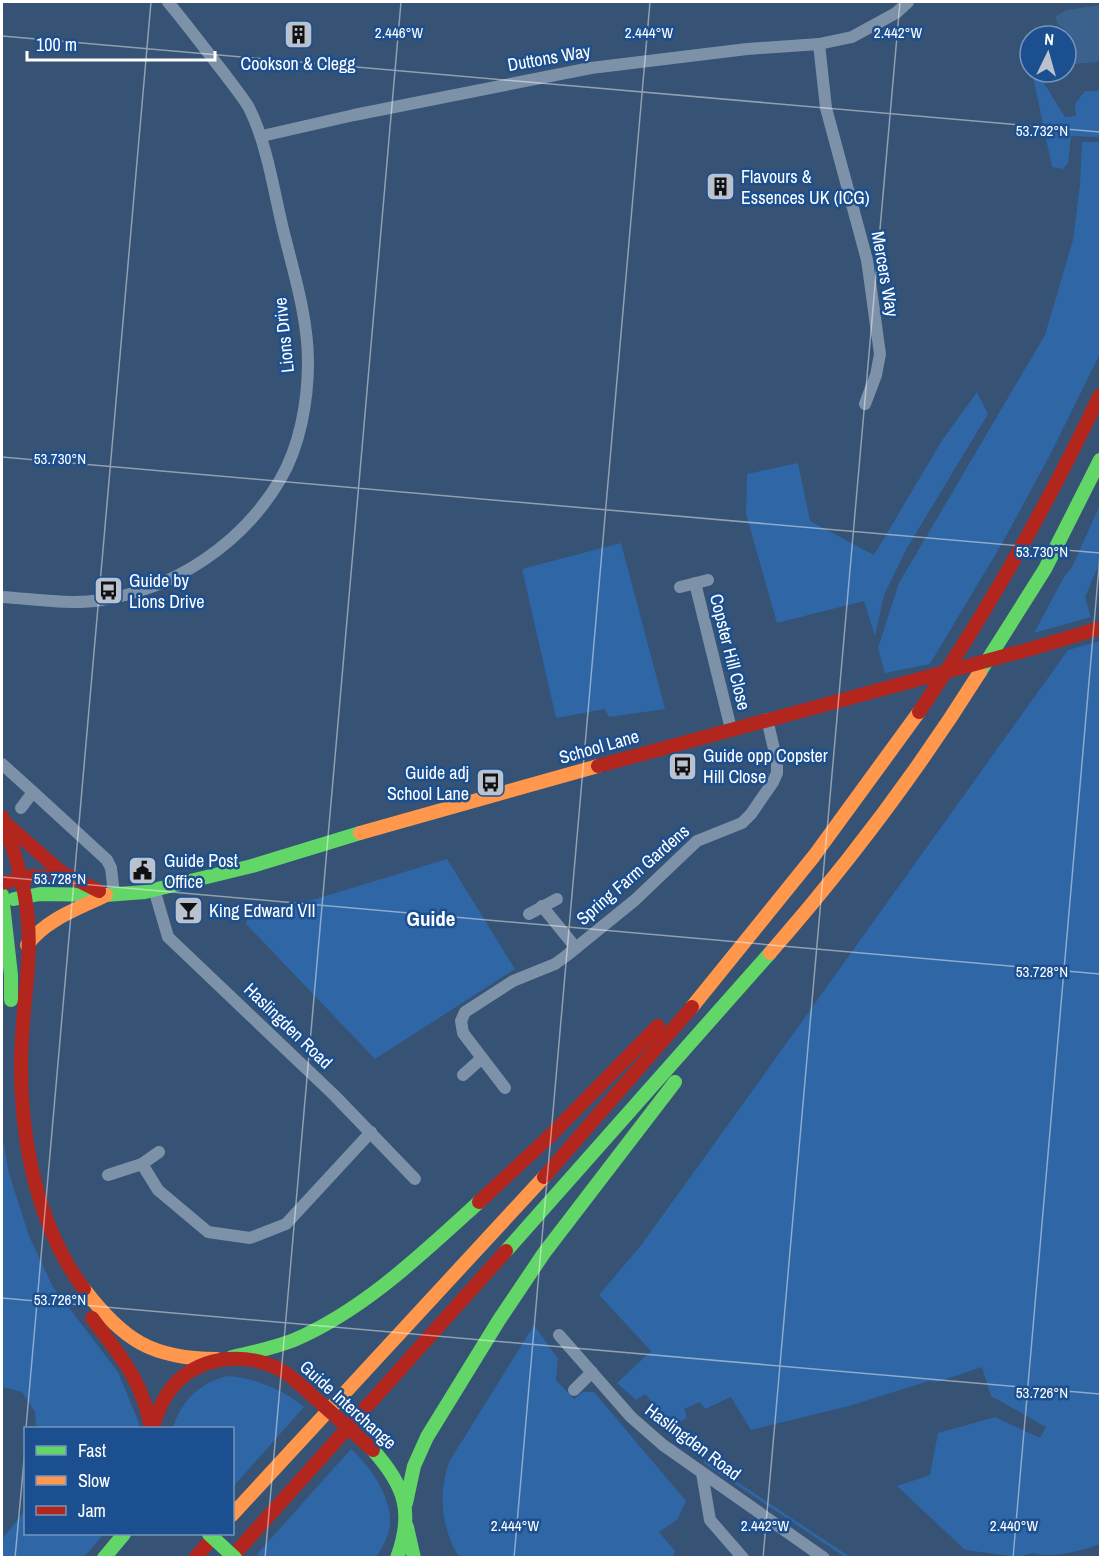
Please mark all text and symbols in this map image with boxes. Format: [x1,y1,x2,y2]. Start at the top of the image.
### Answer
building icon: Cookson & Clegg [282,19,314,51]
text: 2.446°W [375,22,424,43]
text: 2.444°W [625,22,674,43]
text: 2.442°W [874,22,923,43]
scale bar [27,24,214,62]
north arrow [1018,24,1078,84]
text: N [1044,28,1055,50]
text: 100 m [36,32,77,57]
street label: Duttons Way [505,38,593,77]
place label: Cookson & Clegg [241,51,356,76]
text: 53.732°N [1016,120,1068,141]
place label: Flavours & Essences UK (ICG) [741,164,870,210]
building icon: Flavours & Essences UK (ICG) [704,171,736,203]
street label: Mercers Way [866,229,905,319]
street label: Lions Drive [267,296,300,374]
text: 53.730°N [34,448,86,469]
text: 53.730°N [1016,541,1068,562]
place label: Guide by Lions Drive [129,568,204,614]
bus stop icon: Guide by Lions Drive [92,575,124,607]
street label: Copster Hill Close [704,591,757,713]
street label: School Lane [556,723,642,770]
place label: Guide opp Copster Hill Close [703,743,828,789]
bus stop icon: Guide opp Copster Hill Close [666,750,698,782]
place label: Guide adj School Lane [387,760,469,806]
bus stop icon: Guide adj School Lane [474,767,506,799]
street label: Spring Farm Gardens [571,819,694,931]
place label: Guide Post Office [164,848,238,894]
public building icon: Guide Post Office [127,855,159,887]
text: 53.728°N [34,868,86,889]
bar icon: King Edward VII [172,895,204,927]
place label: King Edward VII [209,898,316,923]
district label: Guide [407,904,455,933]
text: 53.728°N [1016,961,1068,982]
street label: Haslingden Road [239,977,338,1074]
text: 53.726°N [34,1289,86,1310]
street label: Guide Interchange [295,1354,402,1455]
text: 53.726°N [1016,1382,1068,1403]
street label: Haslingden Road [640,1397,746,1486]
legend [24,1427,234,1535]
text: Fast [78,1438,106,1463]
text: Slow [78,1468,110,1493]
text: Jam [78,1498,106,1523]
text: 2.444°W [491,1515,540,1536]
text: 2.442°W [741,1515,790,1536]
text: 2.440°W [990,1515,1039,1536]

